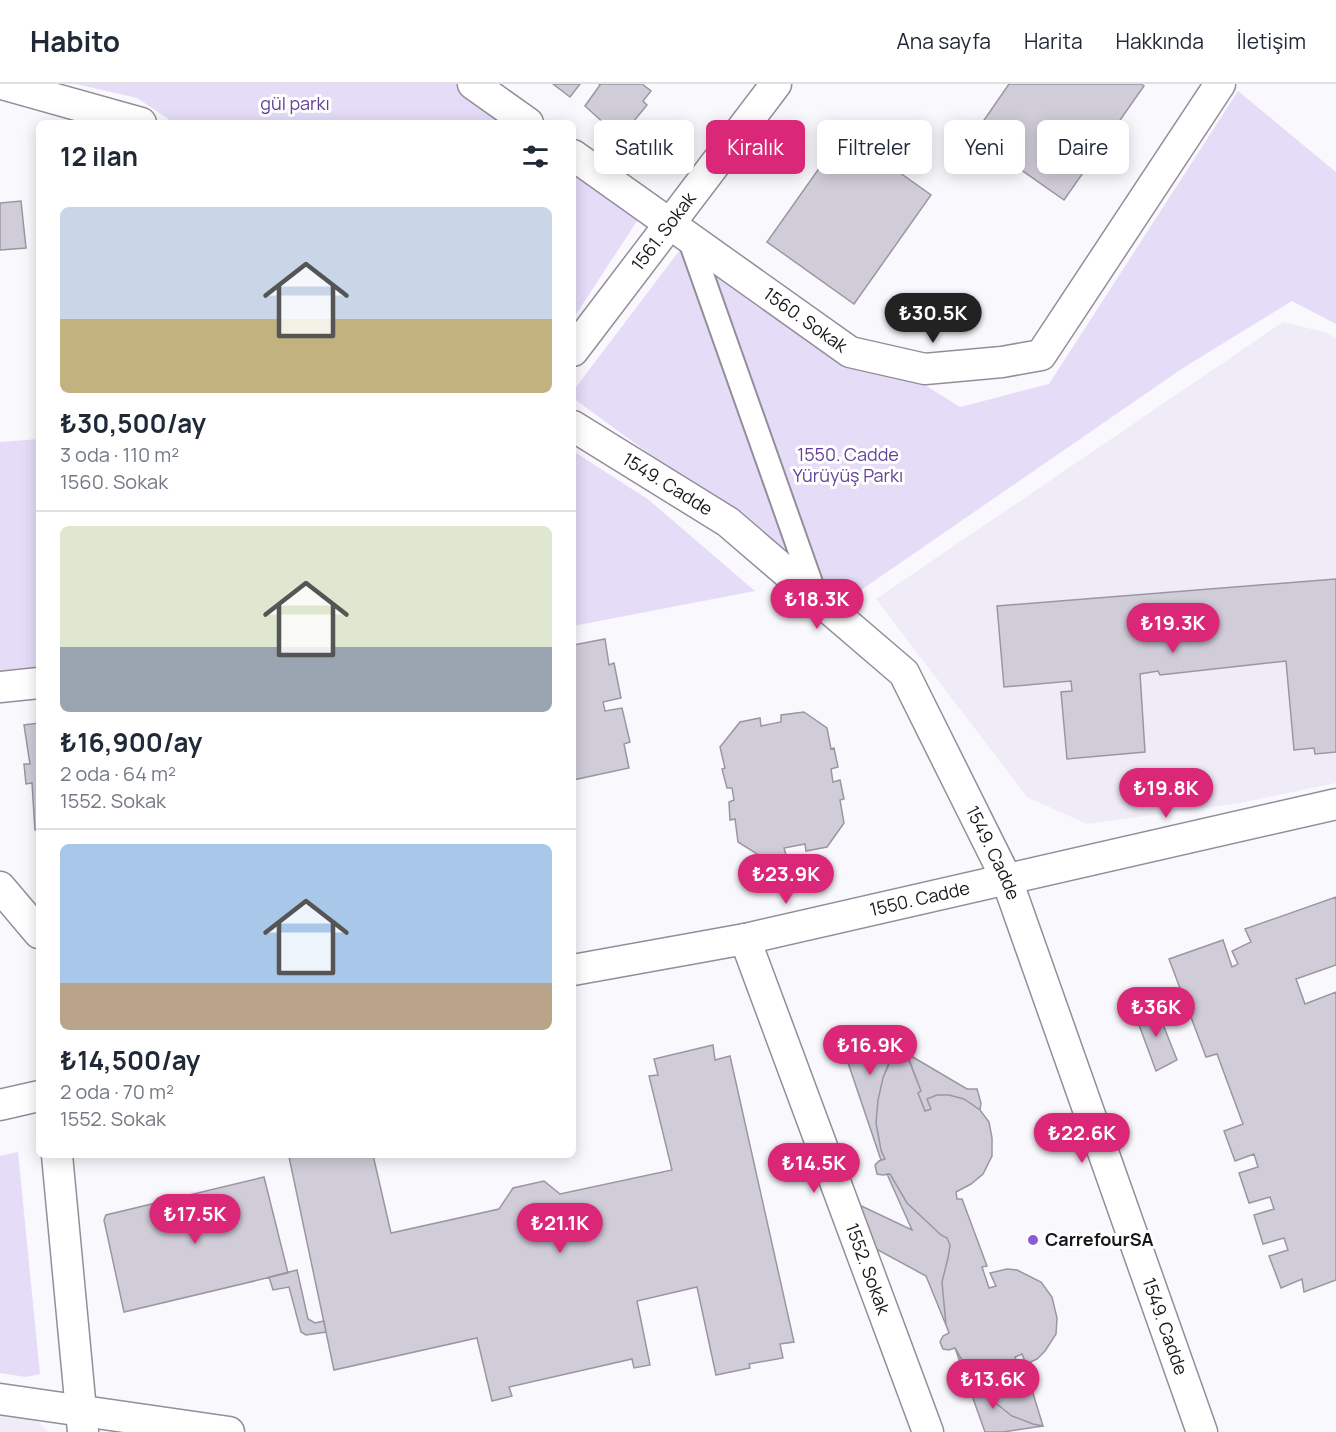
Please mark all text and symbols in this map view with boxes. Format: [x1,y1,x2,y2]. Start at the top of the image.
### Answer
text: Habito [30,22,120,60]
text: Ana sayfa [897,27,991,55]
text: Harita [1024,27,1083,55]
text: Hakkında [1116,27,1204,55]
text: İletişim [1237,27,1306,55]
park label: gül parkı [260,91,330,115]
chip: Satılık [594,120,694,174]
chip: Kiralık [706,120,805,174]
chip: Filtreler [817,120,932,174]
chip: Yeni [944,120,1025,174]
chip: Daire [1037,120,1129,174]
text: 12 ilan [60,138,138,174]
icon: filters [519,140,552,173]
street label: 1561. Sokak [625,186,701,275]
icon: home [252,246,360,354]
street label: 1560. Sokak [759,281,853,358]
pin: ₺30.5K [884,293,982,344]
text: ₺30.5K [899,299,967,326]
text: ₺30,500/ay [60,405,206,441]
text: 3 oda · 110 m² [60,441,179,468]
park label: 1550. Cadde Yürüyüş Parkı [793,442,903,487]
street label: 1549. Cadde [618,447,717,521]
text: 1560. Sokak [60,468,168,495]
icon: home [252,565,360,673]
pin: ₺18.3K [768,579,866,630]
text: ₺18.3K [785,585,849,612]
pin: ₺19.3K [1124,603,1222,654]
text: ₺19.3K [1141,609,1205,636]
text: ₺16,900/ay [60,724,202,760]
text: 2 oda · 64 m² [60,760,176,787]
pin: ₺19.8K [1117,768,1215,819]
text: ₺19.8K [1133,774,1199,801]
text: 1552. Sokak [60,787,166,814]
street label: 1549. Cadde [961,801,1026,903]
pin: ₺23.9K [737,854,835,905]
text: ₺23.9K [752,860,820,887]
street label: 1550. Cadde [867,875,972,921]
icon: home [252,883,360,991]
pin: ₺36K [1120,987,1192,1038]
text: ₺36K [1131,993,1181,1020]
pin: ₺16.9K [821,1025,919,1076]
text: ₺16.9K [837,1031,903,1058]
text: ₺14,500/ay [60,1042,200,1078]
text: 2 oda · 70 m² [60,1078,174,1105]
text: 1552. Sokak [60,1105,166,1132]
pin: ₺22.6K [1033,1113,1131,1164]
text: ₺22.6K [1048,1119,1116,1146]
pin: ₺14.5K [765,1143,863,1194]
text: ₺14.5K [782,1149,846,1176]
pin: ₺17.5K [146,1194,244,1245]
text: ₺17.5K [163,1200,227,1227]
pin: ₺21.1K [511,1203,609,1254]
text: ₺21.1K [531,1209,589,1236]
street label: 1552. Sokak [841,1220,897,1319]
place label: CarrefourSA [1045,1227,1154,1251]
marker: CarrefourSA [1026,1233,1040,1247]
street label: 1549. Cadde [1137,1274,1194,1378]
pin: ₺13.6K [944,1359,1042,1410]
text: ₺13.6K [960,1365,1026,1392]

